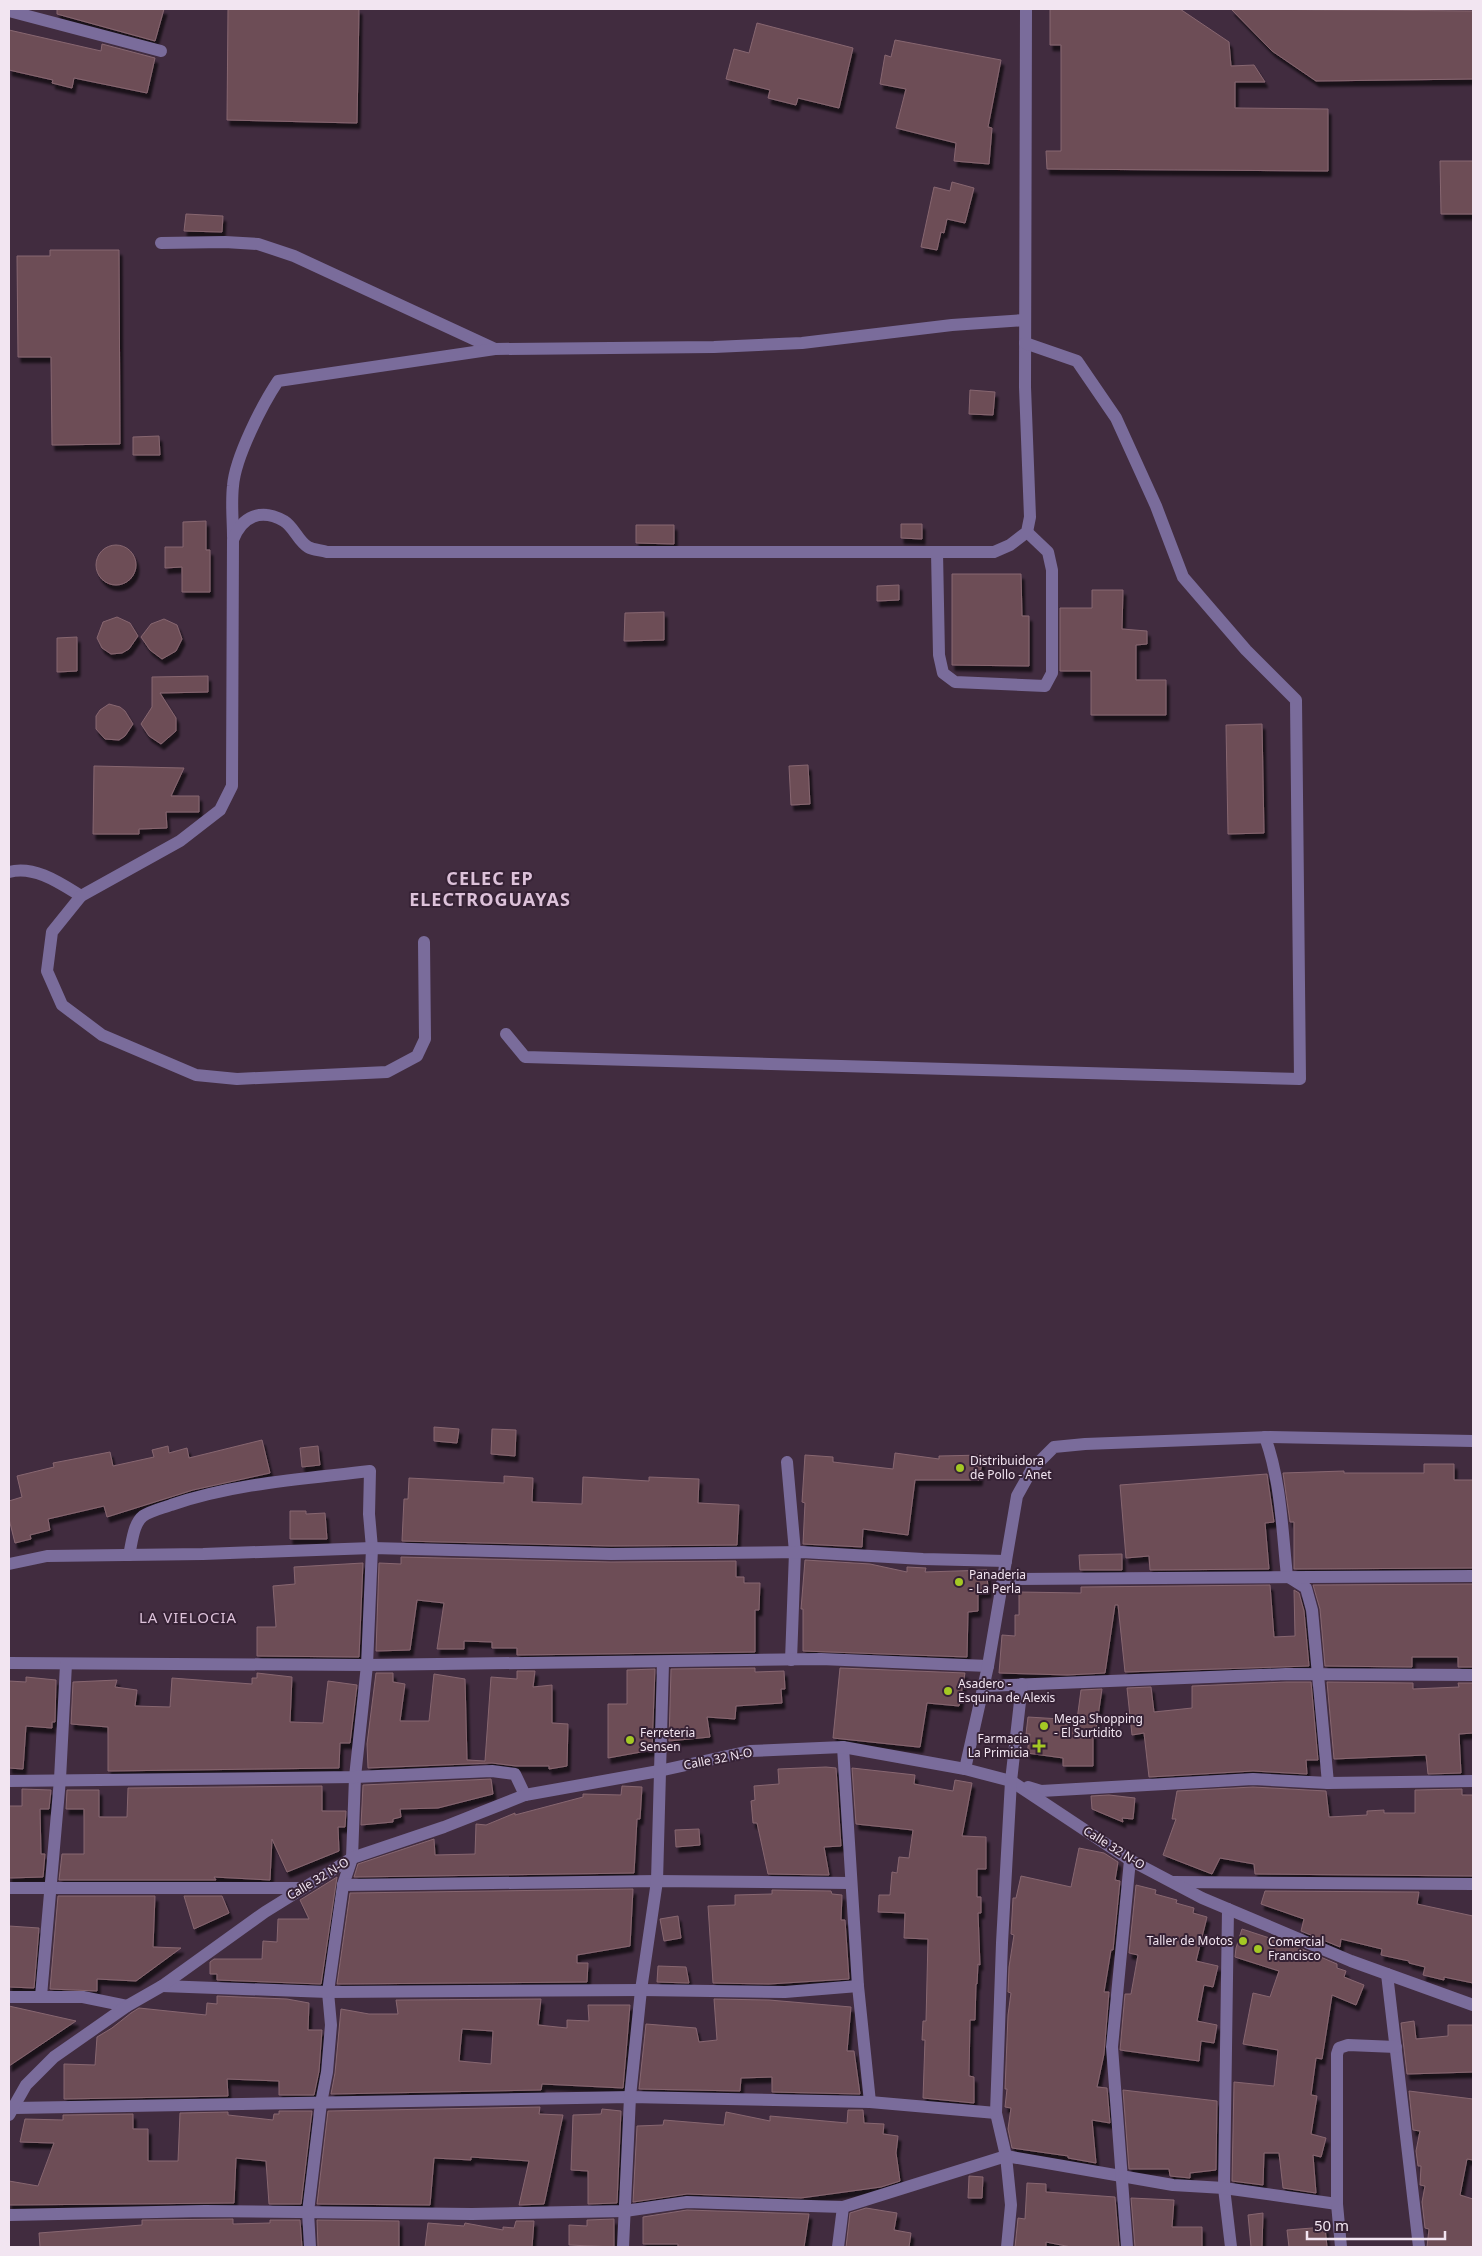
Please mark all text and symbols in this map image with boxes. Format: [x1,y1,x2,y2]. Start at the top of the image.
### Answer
district label: CELEC EP ELECTROGUAYAS [409,866,571,911]
place label: Distribuidora de Pollo - Anet [970,1452,1052,1483]
marker: Distribuidora de Pollo - Anet [954,1462,966,1474]
place label: Panaderia - La Perla [969,1566,1026,1597]
marker: Panaderia - La Perla [953,1576,965,1588]
district label: LA VIELOCIA [139,1607,237,1627]
place label: Asadero - Esquina de Alexis [958,1675,1056,1706]
marker: Asadero - Esquina de Alexis [942,1685,954,1697]
place label: Mega Shopping - El Surtidito [1054,1710,1143,1741]
marker: Mega Shopping - El Surtidito [1038,1720,1050,1732]
place label: Ferreteria Sensen [640,1724,695,1755]
place label: Farmacia La Primicia [968,1730,1029,1761]
marker: Ferreteria Sensen [624,1734,636,1746]
marker: Farmacia La Primicia [1033,1740,1045,1752]
street label: Calle 32 N-O [682,1744,754,1773]
street label: Calle 32 N-O [1080,1822,1148,1873]
street label: Calle 32 N-O [284,1853,352,1904]
place label: Taller de Motos [1147,1932,1233,1949]
place label: Comercial Francisco [1268,1933,1324,1964]
marker: Taller de Motos [1237,1935,1249,1947]
marker: Comercial Francisco [1252,1943,1264,1955]
scale bar [1307,2208,1444,2240]
text: 50 m [1314,2215,1349,2235]

